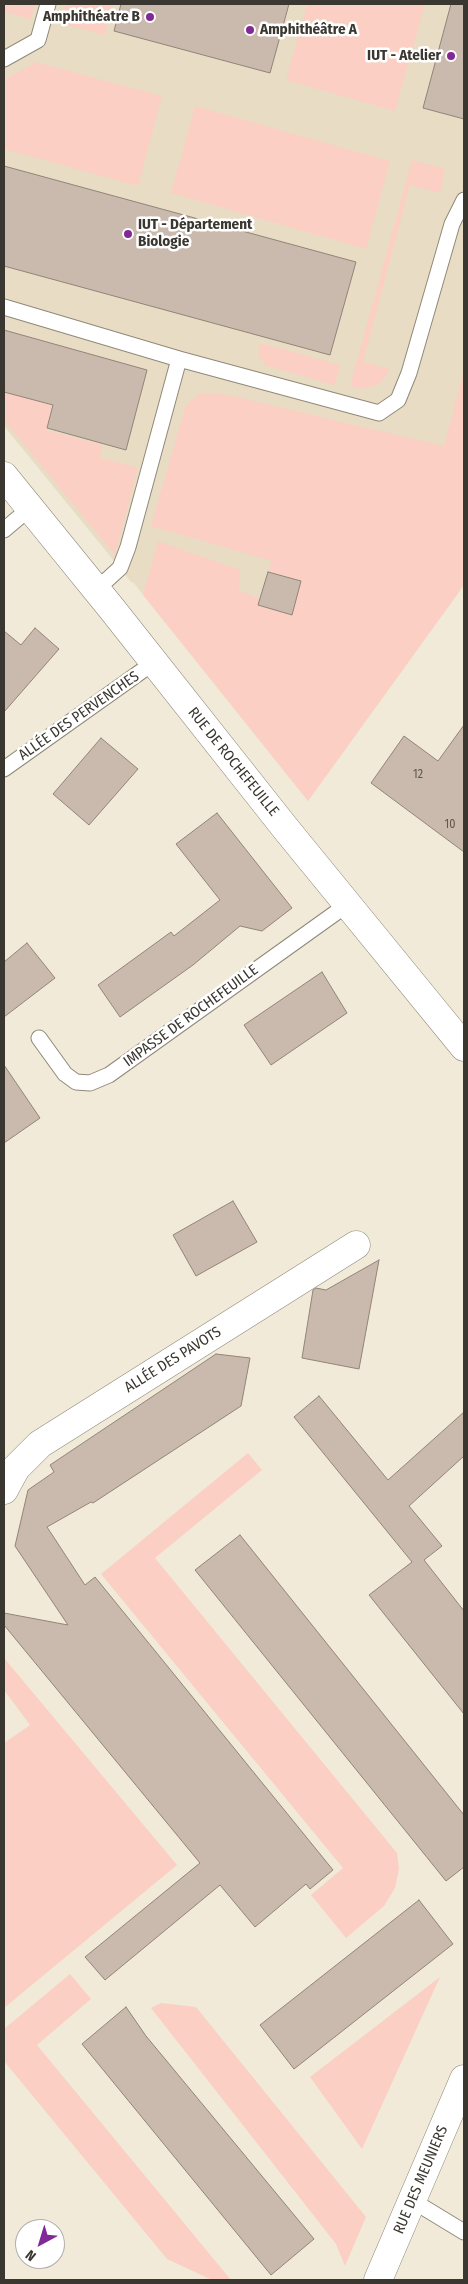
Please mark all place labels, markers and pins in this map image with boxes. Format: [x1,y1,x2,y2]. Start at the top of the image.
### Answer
place label: Amphithéatre B [43,8,140,26]
marker: Amphithéatre B [144,11,156,23]
place label: Amphithéâtre A [260,21,357,39]
marker: Amphithéâtre A [244,24,256,36]
place label: IUT - Atelier [367,47,441,65]
marker: IUT - Atelier [445,50,457,62]
place label: IUT - Département Biologie [138,216,252,251]
marker: IUT - Département Biologie [122,228,134,240]

